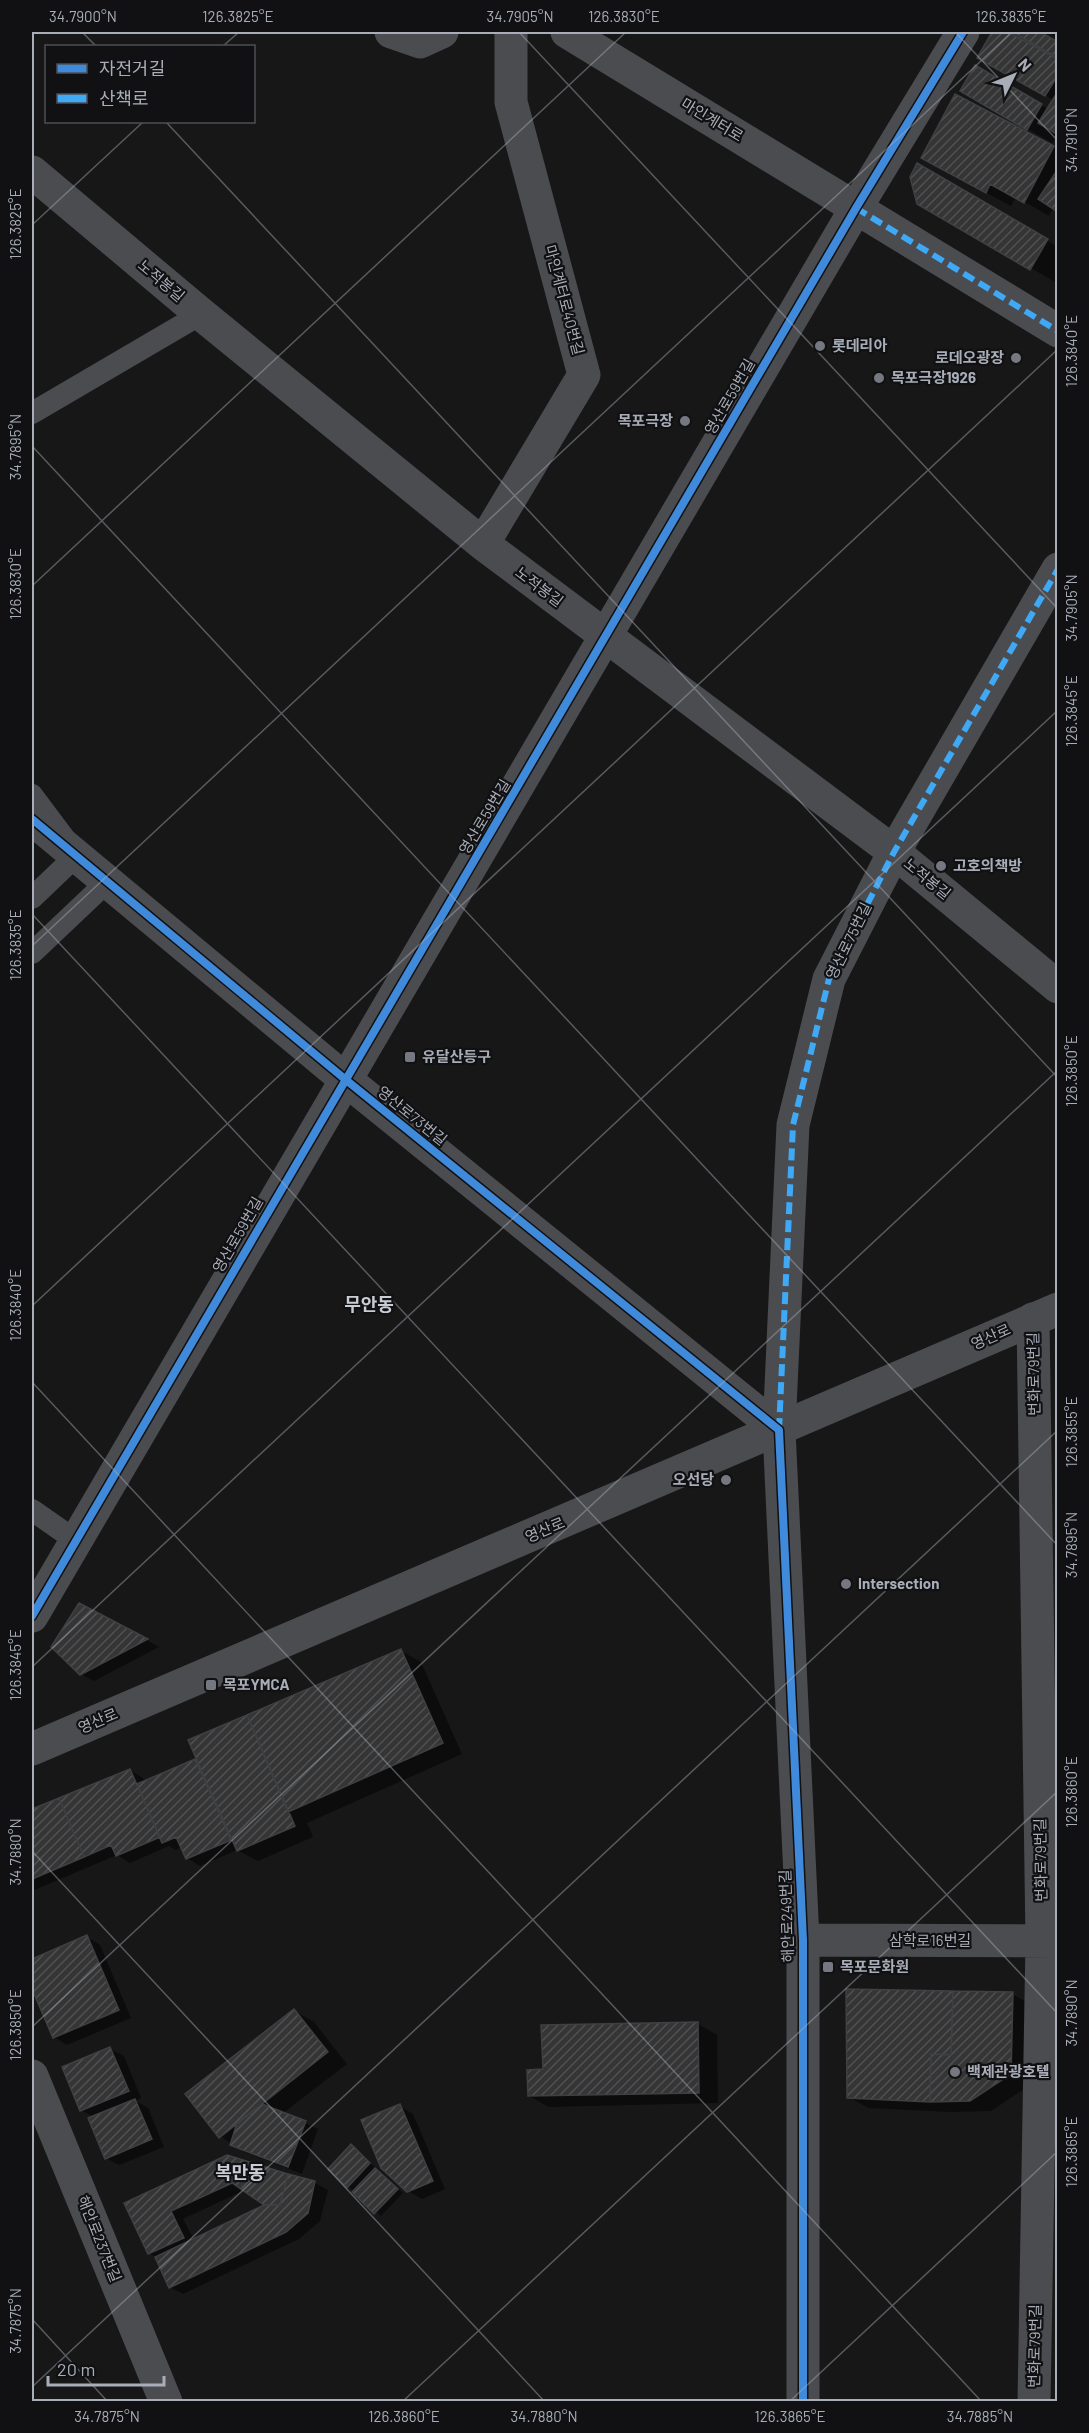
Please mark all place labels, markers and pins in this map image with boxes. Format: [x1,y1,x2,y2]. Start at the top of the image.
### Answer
place label: 롯데리아 [832,336,887,354]
marker: 롯데리아 [813,339,827,353]
place label: 로데오광장 [935,348,1004,366]
marker: 로데오광장 [1009,351,1023,365]
place label: 목포극장1926 [891,368,976,386]
marker: 목포극장1926 [872,371,886,385]
place label: 목포극장 [618,411,673,429]
marker: 목포극장 [678,414,692,428]
place label: 고호의책방 [953,856,1022,874]
marker: 고호의책방 [934,859,948,873]
place label: 유달산등구 [422,1047,491,1065]
marker: 유달산등구 [403,1050,417,1064]
place label: 오선당 [673,1470,714,1488]
marker: 오선당 [719,1473,733,1487]
place label: Intersection [858,1574,939,1592]
marker: Intersection [839,1577,853,1591]
place label: 목포YMCA [223,1675,290,1693]
marker: 목포YMCA [204,1678,218,1692]
place label: 목포문화원 [840,1957,909,1975]
marker: 목포문화원 [821,1960,835,1974]
place label: 백제관광호텔 [967,2062,1050,2080]
marker: 백제관광호텔 [948,2065,962,2079]

